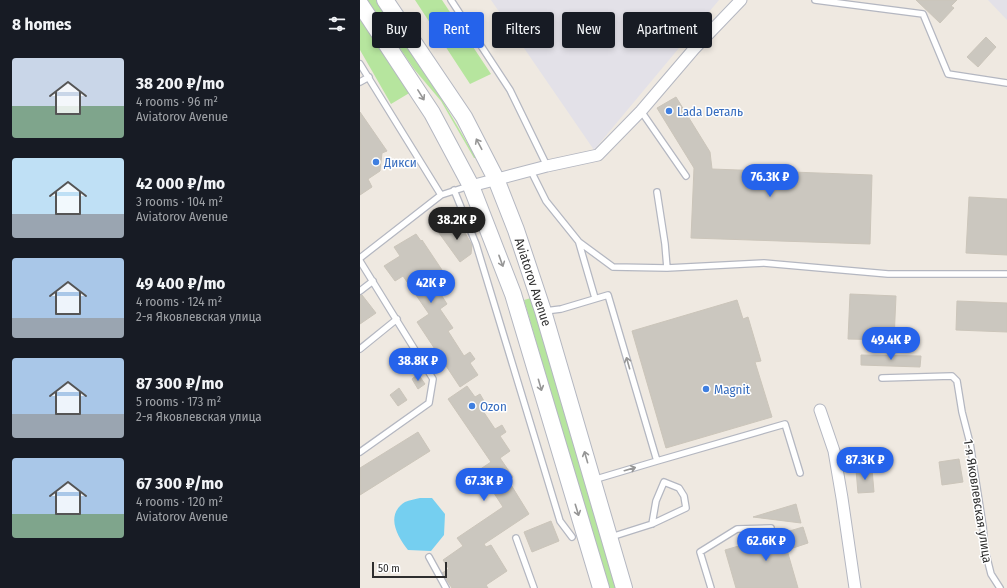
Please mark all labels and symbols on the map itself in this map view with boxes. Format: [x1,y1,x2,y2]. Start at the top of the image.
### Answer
one-way arrow [417,89,425,101]
place label: Lada Dеталь [677,104,743,119]
marker: Lada Dеталь [664,106,674,116]
one-way arrow [474,139,482,151]
place label: Дикси [383,155,417,170]
marker: Дикси [371,157,381,167]
pin: 76.3K ₽ [733,164,807,198]
pin: 38.2K ₽ [420,207,494,241]
street label: Aviatorov Avenue [512,236,554,328]
one-way arrow [498,255,506,267]
pin: 42K ₽ [403,270,459,304]
pin: 49.4K ₽ [854,327,928,361]
pin: 38.8K ₽ [381,348,455,382]
one-way arrow [624,357,631,370]
one-way arrow [537,378,544,391]
place label: Magnit [714,382,751,397]
marker: Magnit [701,384,711,394]
place label: Ozon [480,399,507,414]
marker: Ozon [467,401,477,411]
street label: 1-я Яковлевская улица [961,438,995,564]
pin: 87.3K ₽ [828,447,902,481]
one-way arrow [582,450,589,463]
one-way arrow [623,465,636,472]
pin: 67.3K ₽ [447,468,521,502]
one-way arrow [574,503,581,516]
pin: 62.6K ₽ [729,528,803,562]
scale bar [372,560,447,579]

